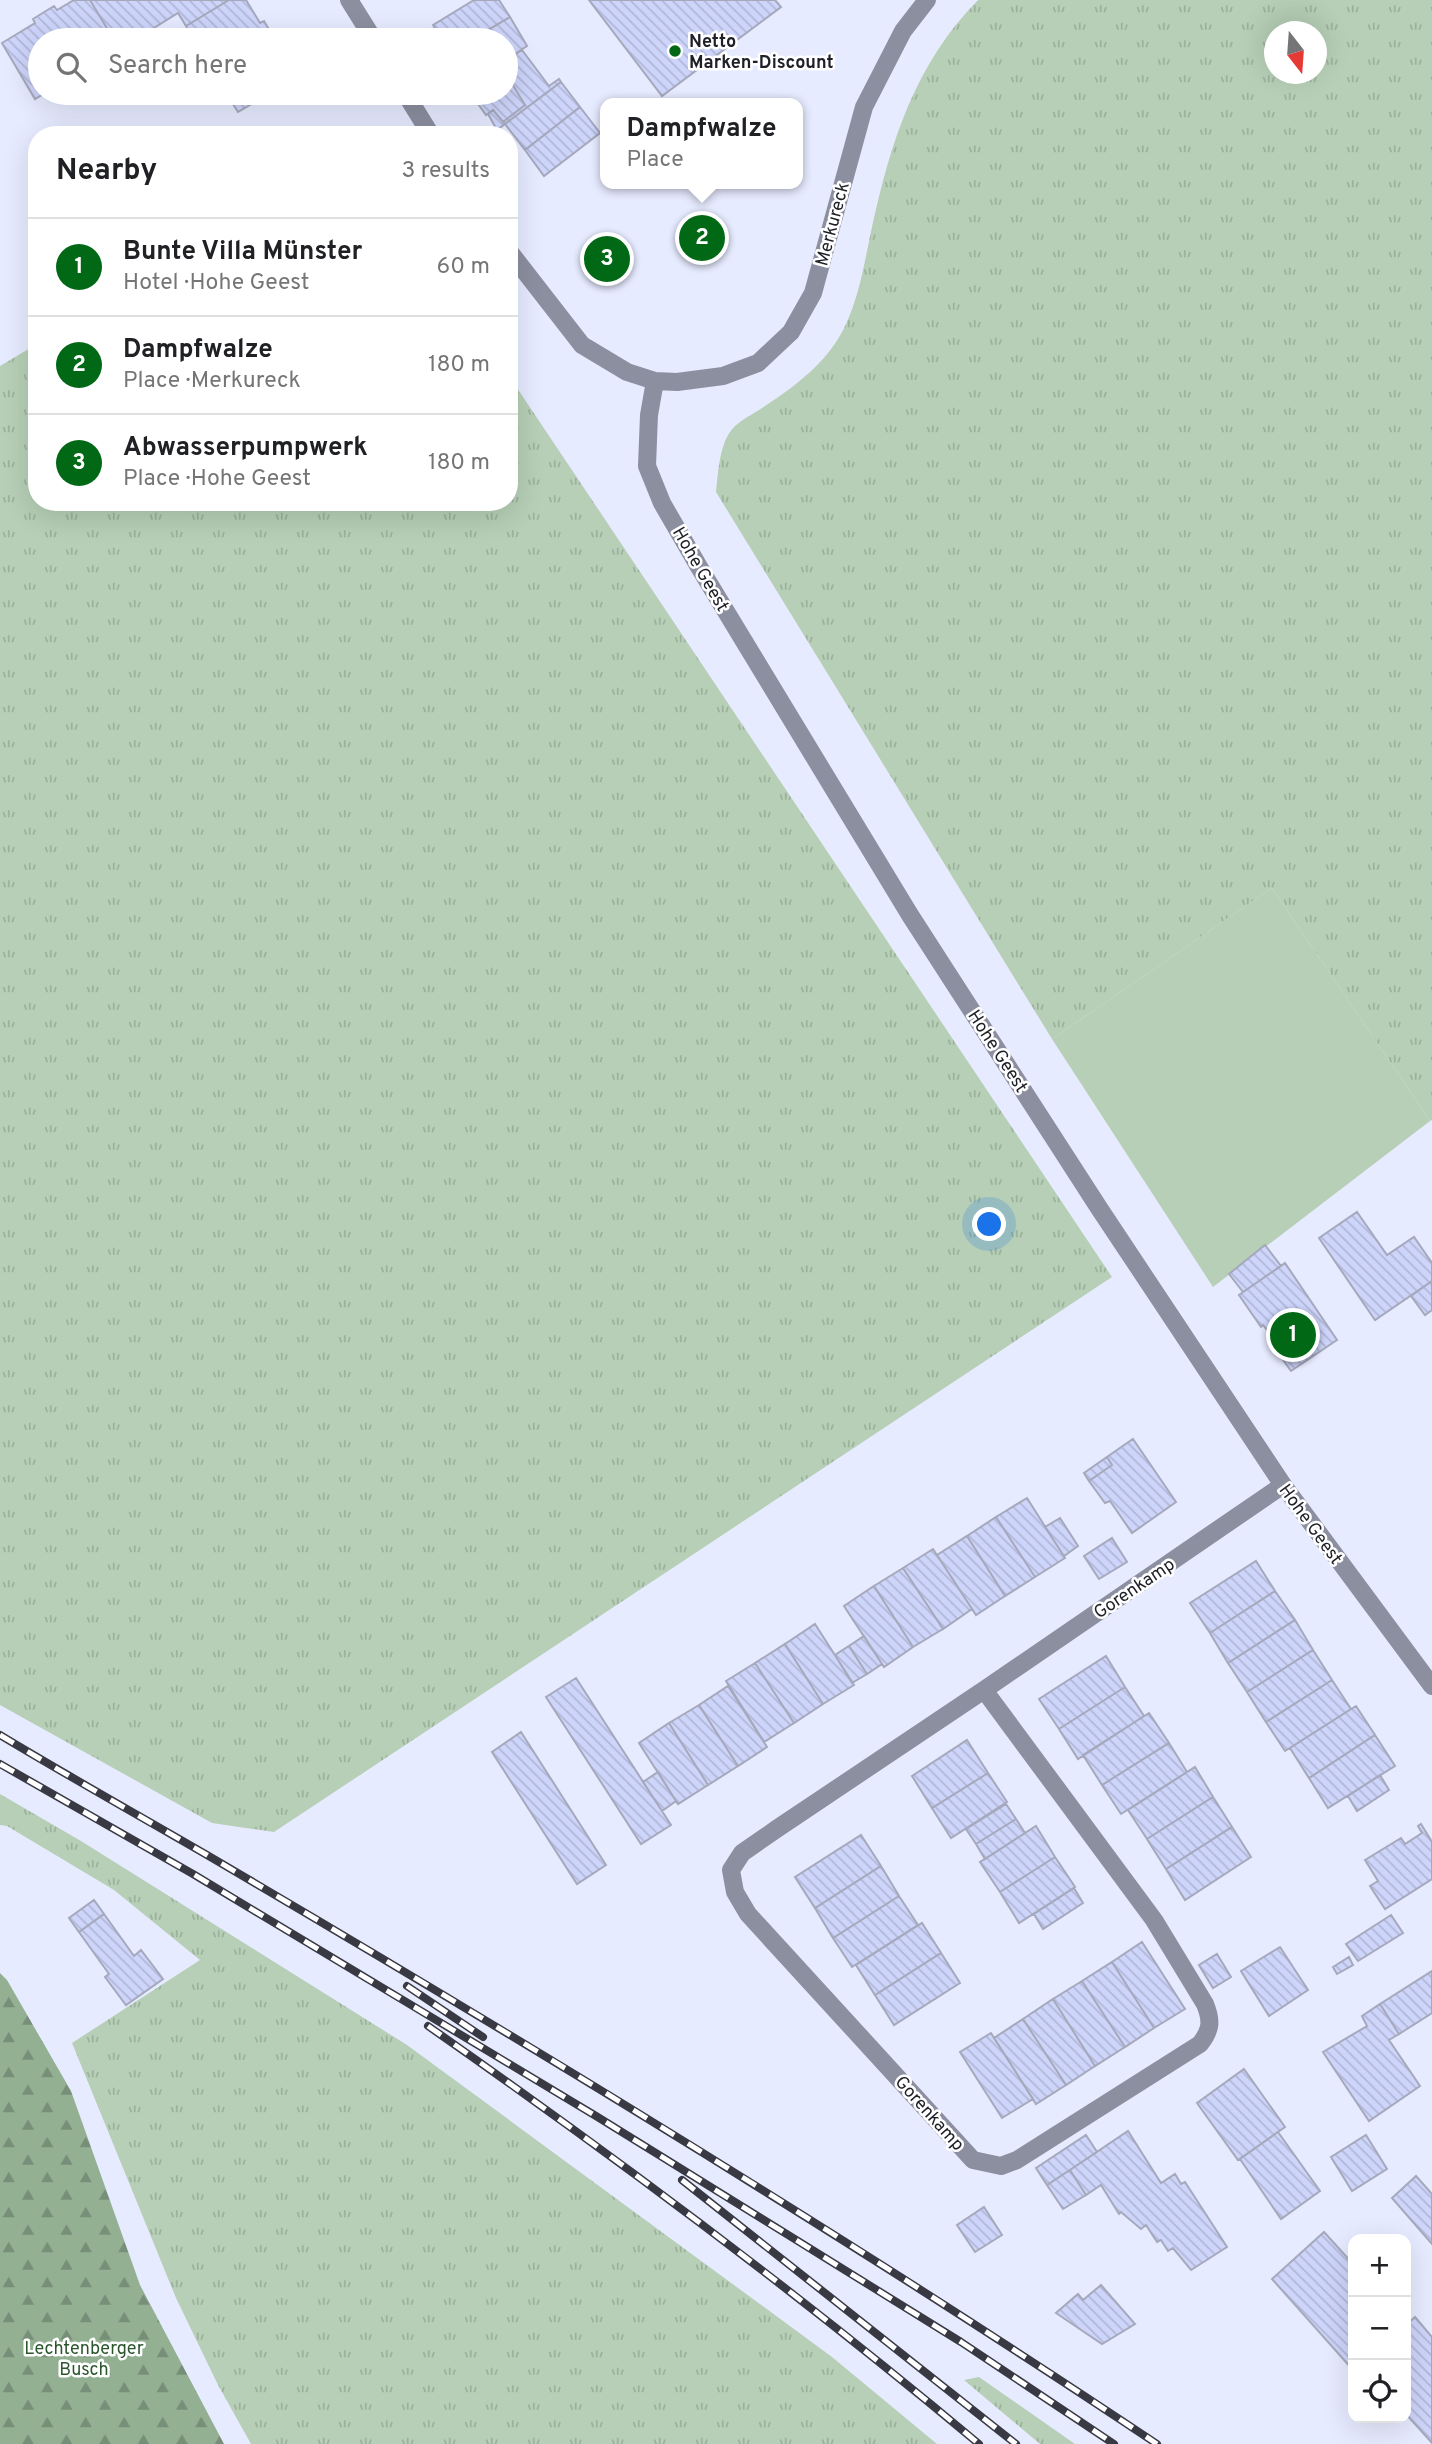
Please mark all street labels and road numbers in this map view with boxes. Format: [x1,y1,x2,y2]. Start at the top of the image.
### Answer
street label: Merkureck [811,180,856,269]
street label: Hohe Geest [666,523,733,616]
street label: Hohe Geest [962,1006,1032,1097]
street label: Hohe Geest [1273,1480,1347,1570]
street label: Gorenkamp [1090,1554,1180,1625]
street label: Gorenkamp [889,2072,969,2156]

